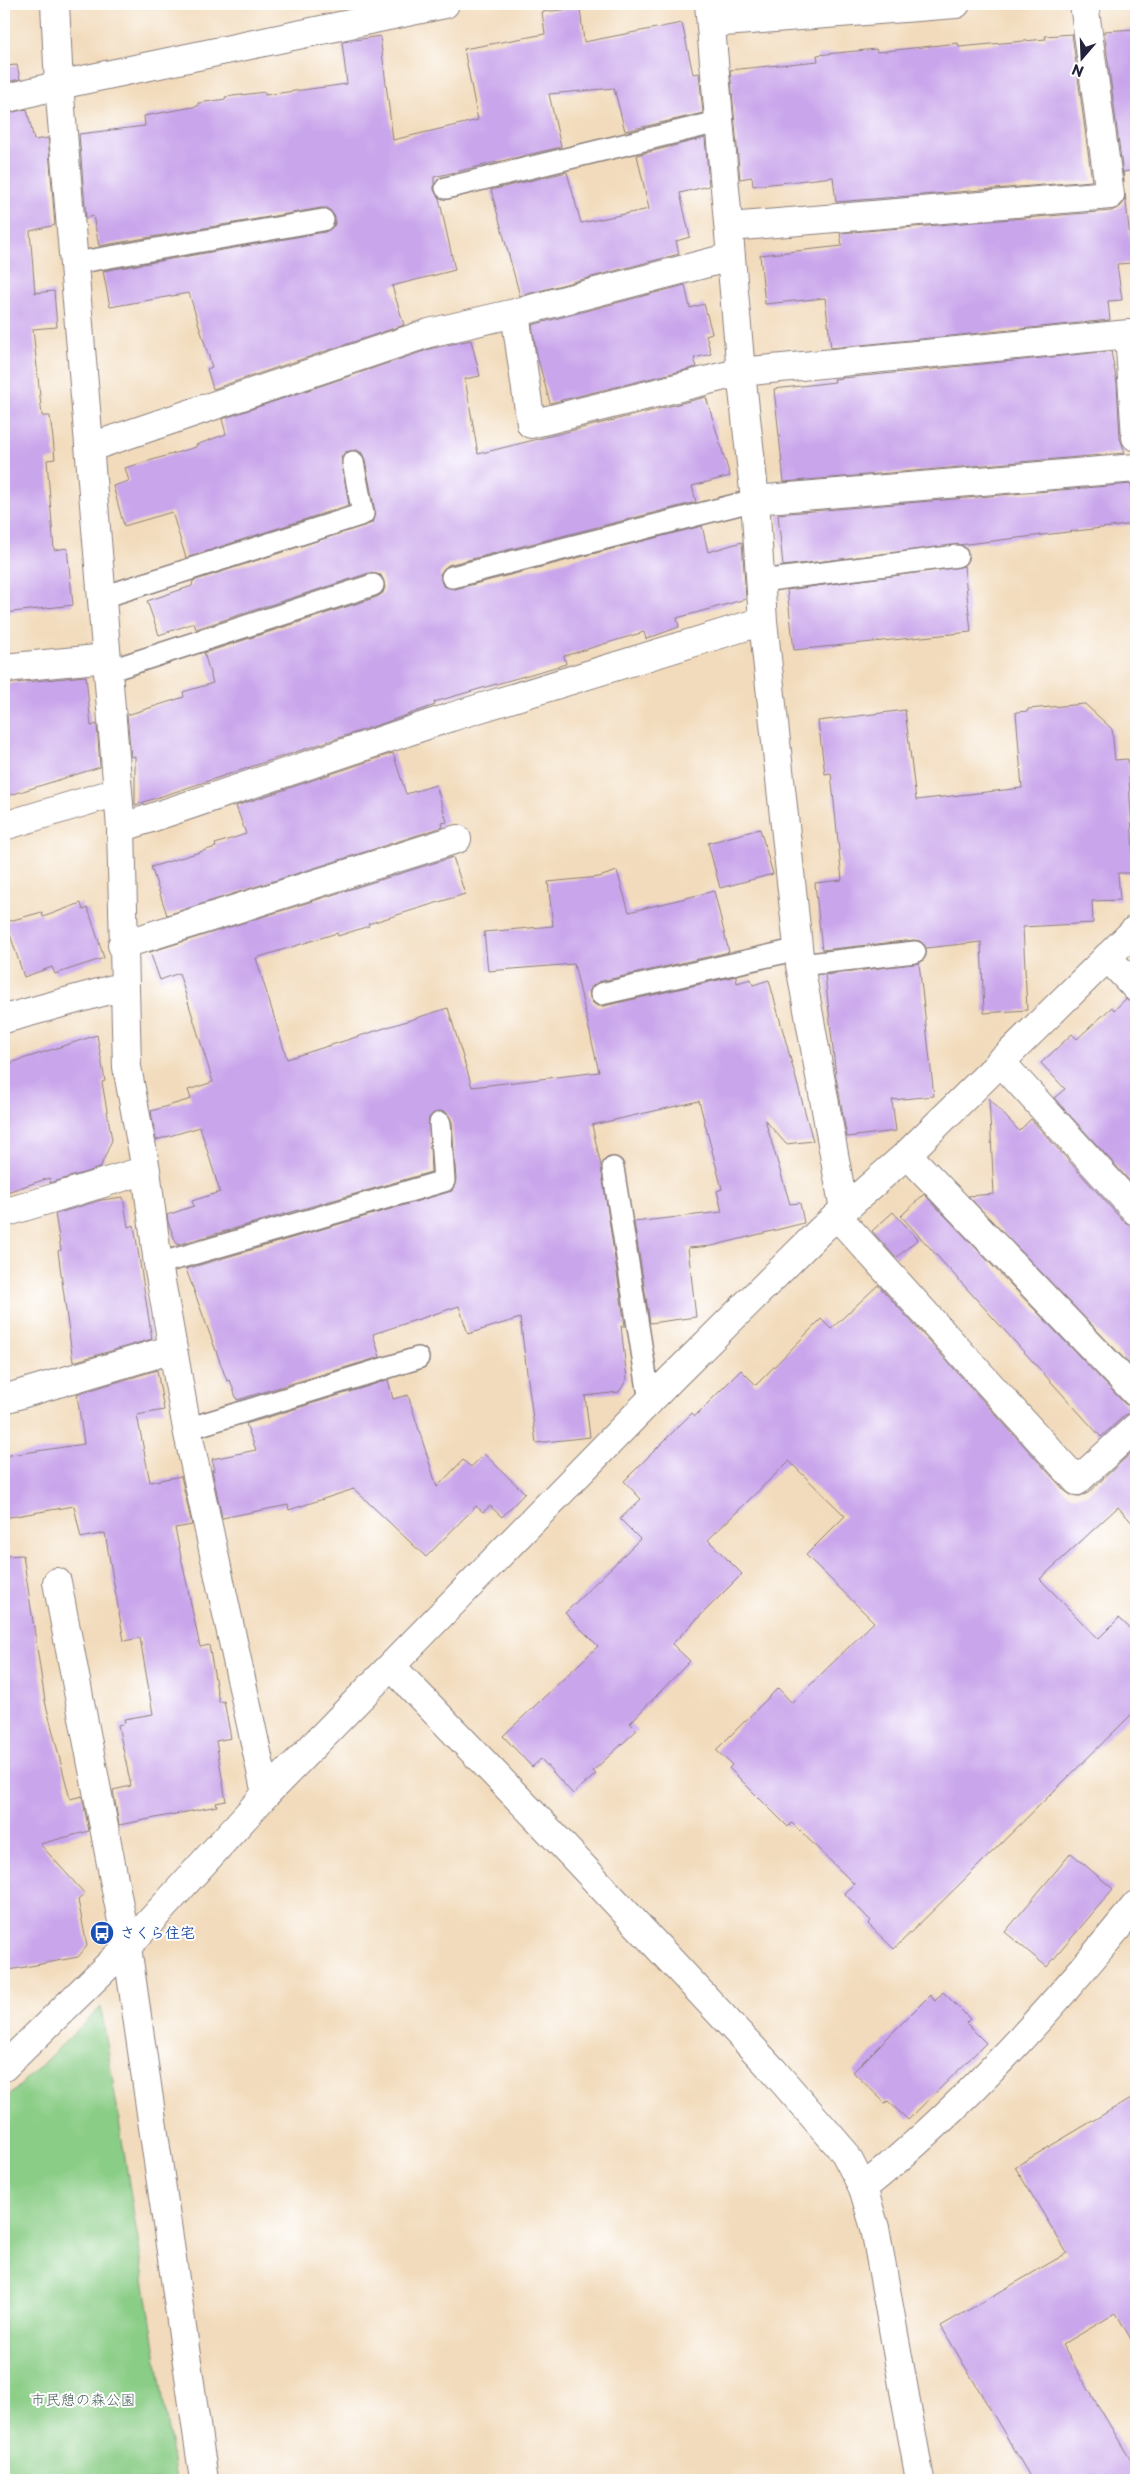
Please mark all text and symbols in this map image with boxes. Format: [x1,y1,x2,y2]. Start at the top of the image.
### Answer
north arrow [1058,32,1108,82]
text: N [1069,59,1086,82]
bus stop icon: さくら住宅 [89,1920,115,1946]
place label: さくら住宅 [120,1920,195,1943]
park label: 市民憩の森公園 [30,2387,136,2410]

